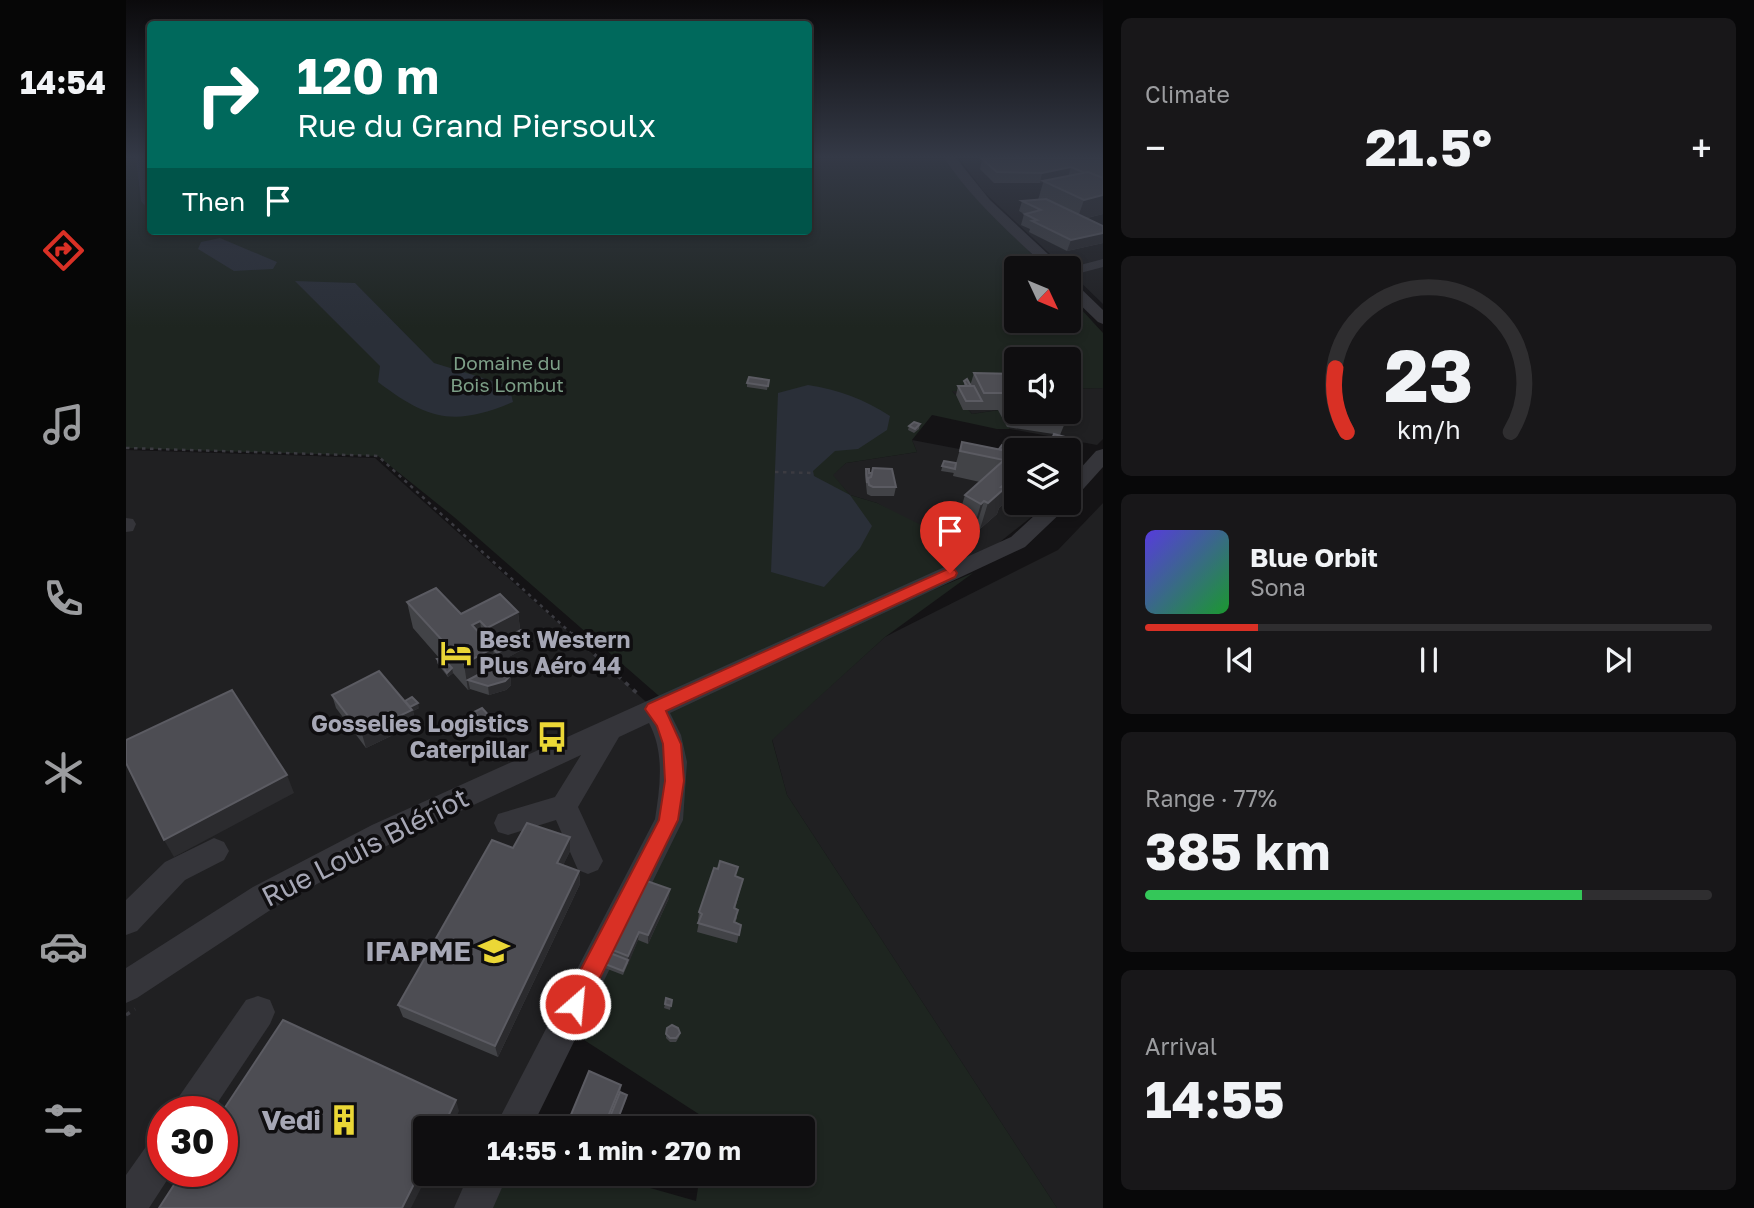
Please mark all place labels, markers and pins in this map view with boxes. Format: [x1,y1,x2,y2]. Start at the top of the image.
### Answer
pin [920,501,980,573]
place label: Best Western Plus Aéro 44 [479,625,630,679]
hotel icon: Best Western Plus Aéro 44 [439,636,473,670]
place label: Gosselies Logistics Caterpillar [311,709,529,763]
bus stop icon: Gosselies Logistics Caterpillar [535,720,569,754]
place label: IFAPME [365,934,471,967]
school or university icon: IFAPME [477,934,511,968]
place label: Vedi [261,1103,321,1136]
building icon: Vedi [327,1103,361,1137]

